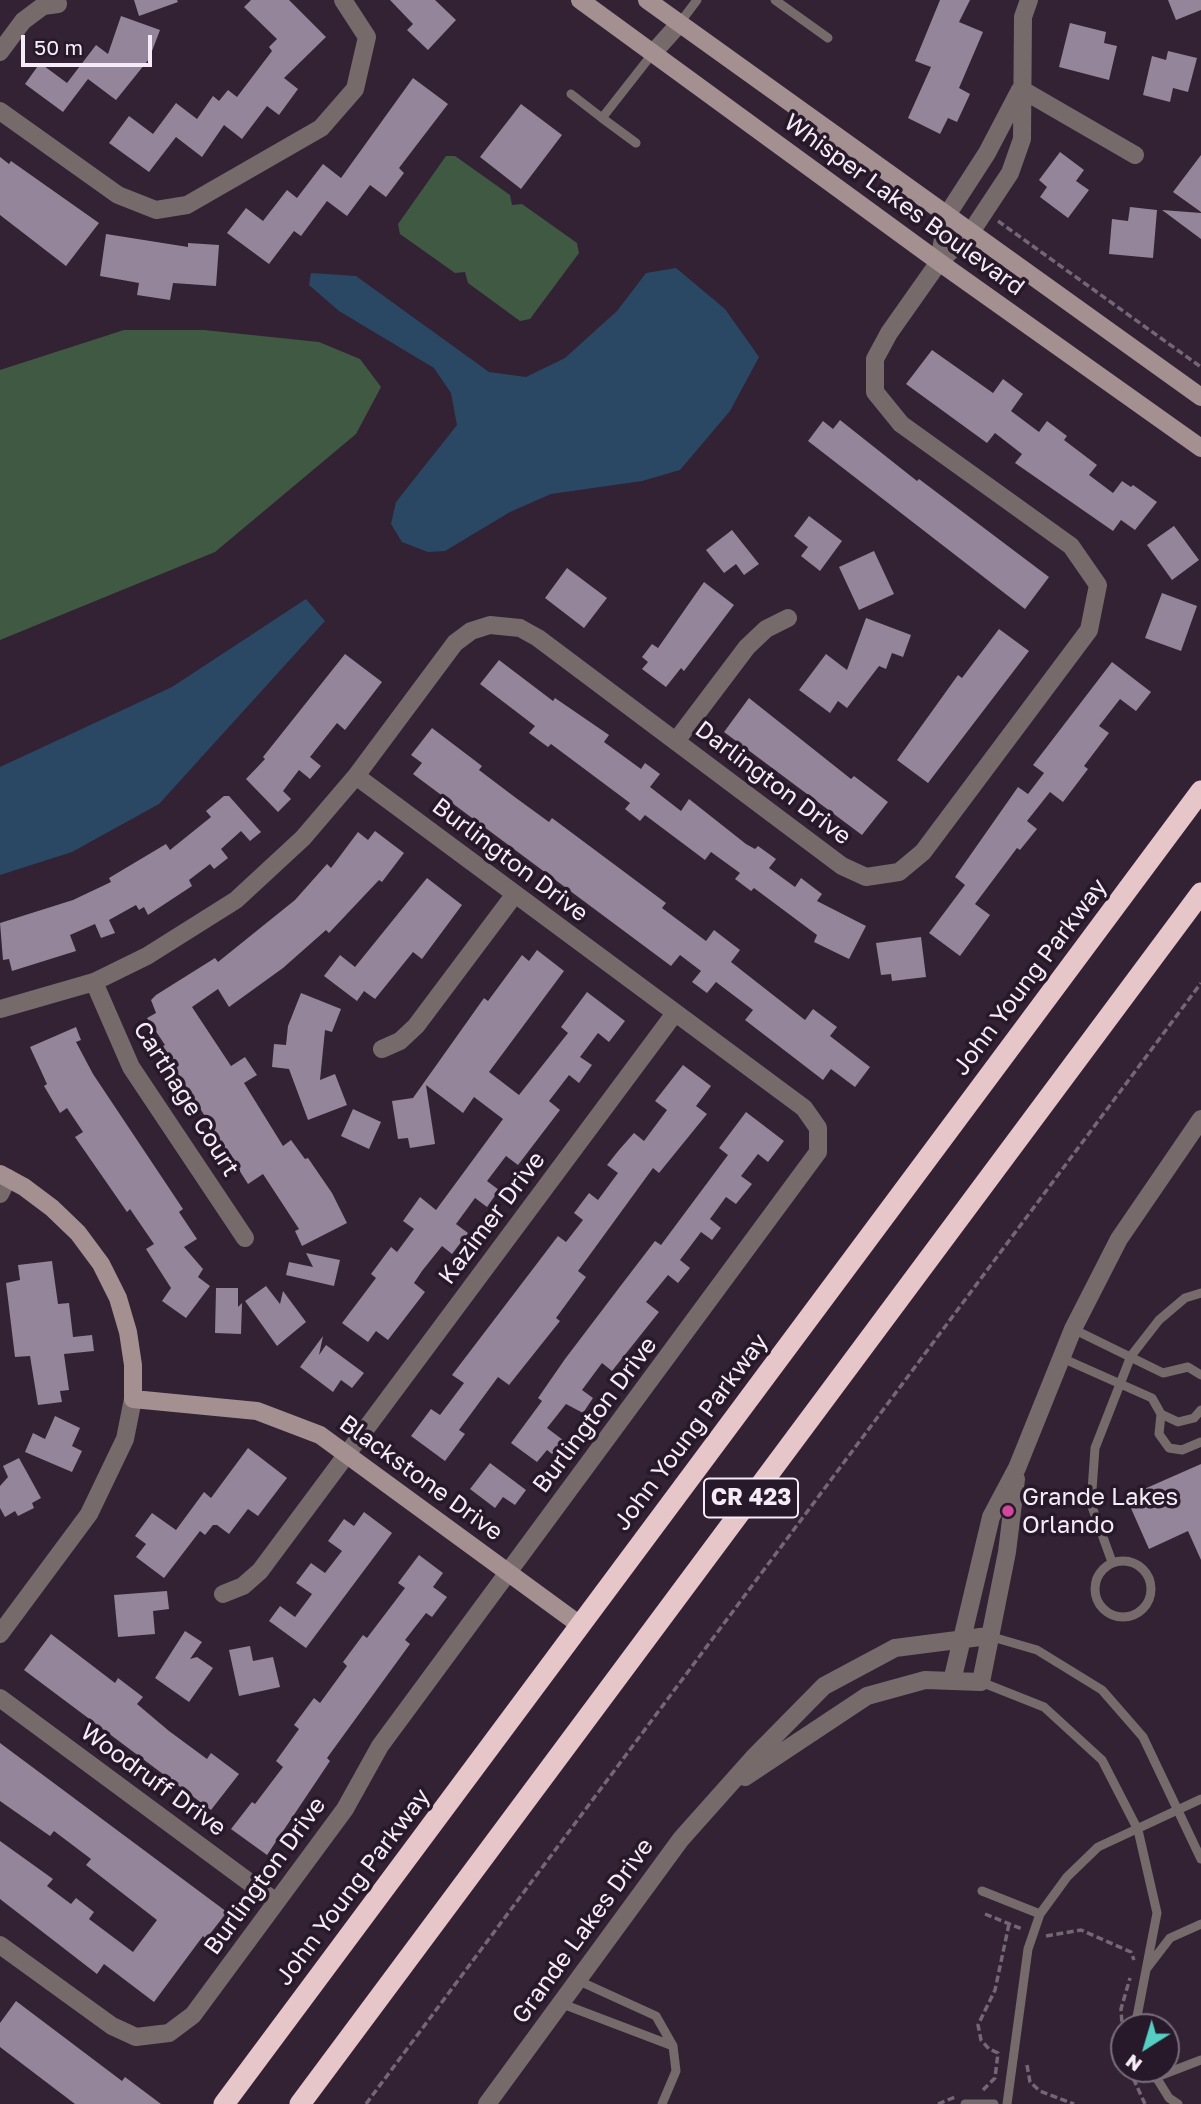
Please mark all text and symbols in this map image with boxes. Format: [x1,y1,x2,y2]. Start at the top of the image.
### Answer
scale bar [24,21,156,65]
text: 50 m [34,34,83,60]
street label: Whisper Lakes Boulevard [778,108,1030,302]
street label: Darlington Drive [689,715,857,851]
street label: Burlington Drive [426,792,594,928]
street label: John Young Parkway [947,873,1113,1081]
street label: Carthage Court [127,1016,245,1182]
street label: Kazimer Drive [433,1146,551,1290]
street label: John Young Parkway [608,1328,774,1536]
street label: Burlington Drive [527,1331,663,1499]
street label: Blackstone Drive [334,1409,508,1547]
road number: CR 423 [704,1478,798,1518]
place label: Grande Lakes Orlando [1022,1483,1178,1539]
marker: Grande Lakes Orlando [1000,1503,1016,1519]
street label: Woodruff Drive [75,1718,231,1842]
street label: John Young Parkway [270,1783,436,1991]
street label: Burlington Drive [198,1792,332,1960]
street label: Grande Lakes Drive [506,1833,660,2029]
north arrow [1110,2013,1180,2083]
text: N [1121,2050,1146,2077]

